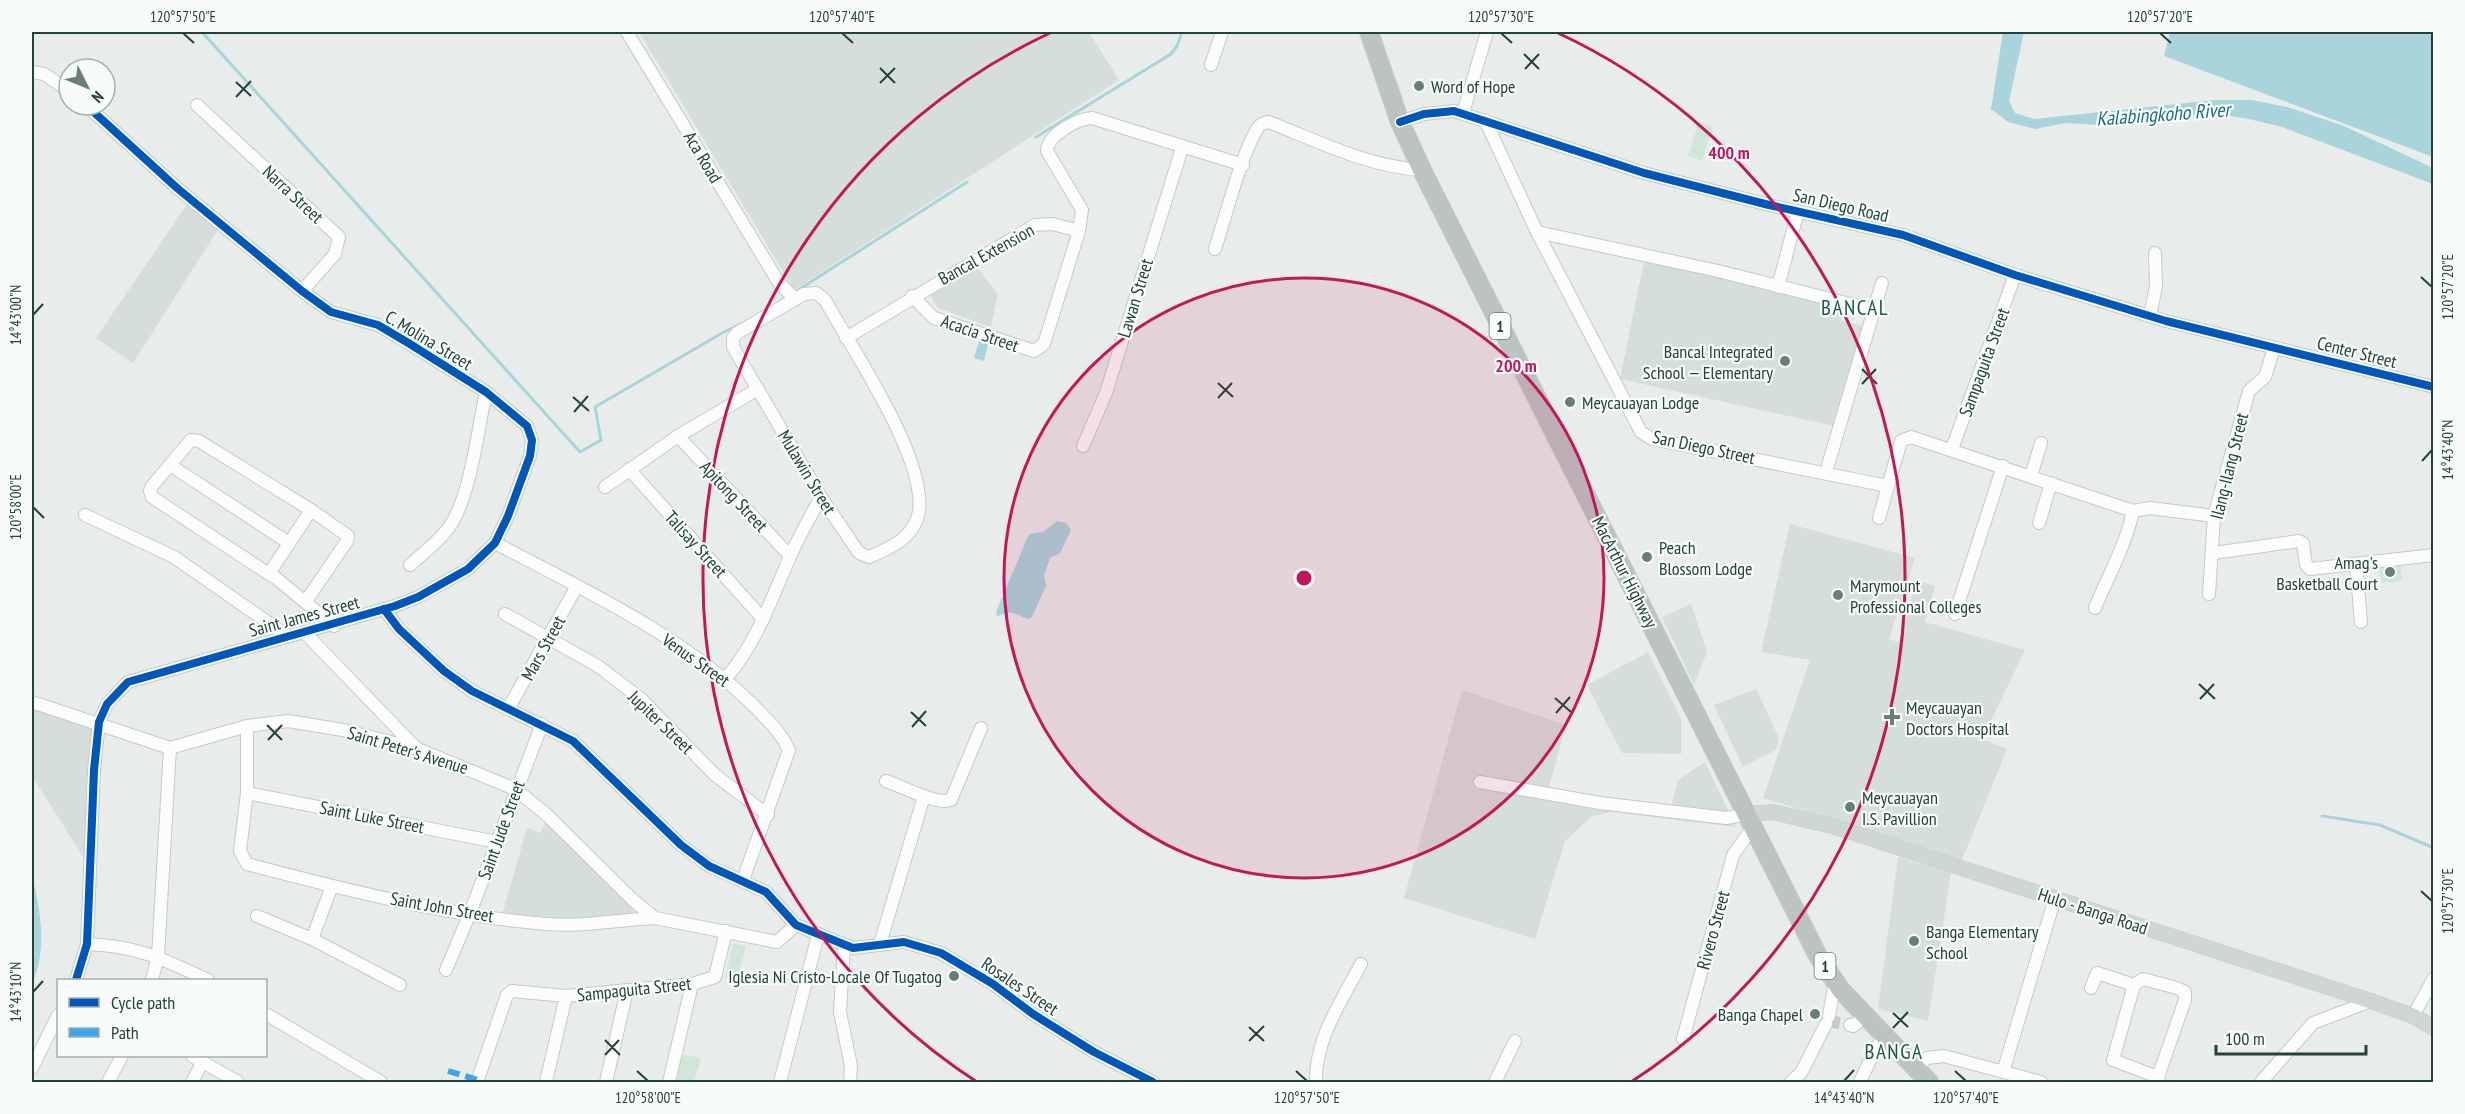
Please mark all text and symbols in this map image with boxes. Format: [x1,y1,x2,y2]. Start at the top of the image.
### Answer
text: 120°57'50"E [150,7,216,26]
text: 120°57'40"E [809,7,875,26]
text: 120°57'30"E [1468,7,1534,26]
text: 120°57'20"E [2127,7,2193,26]
north arrow [57,57,117,117]
place label: Word of Hope [1431,75,1516,98]
marker: Word of Hope [1412,79,1426,93]
text: N [88,87,108,107]
water label: Kalabingkoho River [2095,96,2233,132]
street label: Aca Road [679,127,727,187]
text: 400 m [1708,141,1750,164]
street label: Narra Street [258,160,328,228]
street label: San Diego Road [1791,183,1891,227]
street label: Bancal Extension [934,218,1038,290]
text: 120°57'20"E [2438,254,2457,320]
street label: Lawan Street [1112,256,1158,340]
text: 14°43'00"N [6,285,25,345]
district label: BANCAL [1821,294,1889,321]
street label: Sampaguita Street [1954,304,2014,420]
street label: C. Molina Street [381,305,477,375]
street label: Acacia Street [938,309,1022,357]
road number: 1 [1490,313,1510,339]
street label: Center Street [2315,331,2399,373]
place label: Bancal Integrated School — Elementary [1643,340,1773,384]
text: 200 m [1495,354,1537,377]
marker: Bancal Integrated School — Elementary [1778,354,1792,368]
place label: Meycauayan Lodge [1582,391,1699,414]
marker: Meycauayan Lodge [1563,395,1577,409]
street label: Ilang-Ilang Street [2205,410,2253,522]
text: 14°43'40"N [2438,420,2457,480]
street label: San Diego Street [1651,425,1757,469]
street label: Mulawin Street [773,426,841,518]
street label: Apitong Street [695,455,773,537]
text: 120°58'00"E [6,474,25,540]
street label: Talisay Street [660,506,732,582]
street label: MacArthur Highway [1587,512,1663,632]
place label: Peach Blossom Lodge [1659,536,1752,580]
marker: Peach Blossom Lodge [1640,550,1654,564]
place label: Amag's Basketball Court [2276,551,2378,595]
marker: Amag's Basketball Court [2383,565,2397,579]
centre of rings [1294,568,1314,588]
place label: Marymount Professional Colleges [1850,574,1982,618]
marker: Marymount Professional Colleges [1831,588,1845,602]
street label: Saint James Street [246,590,362,642]
street label: Mars Street [516,611,570,685]
street label: Venus Street [657,628,734,692]
street label: Jupiter Street [623,685,699,759]
place label: Meycauayan Doctors Hospital [1906,696,2009,740]
marker: Meycauayan Doctors Hospital [1883,708,1901,726]
street label: Saint Peter's Avenue [345,721,471,779]
street label: Saint Jude Street [472,777,530,883]
place label: Meycauayan I.S. Pavillion [1862,786,1938,830]
street label: Saint Luke Street [318,796,426,838]
marker: Meycauayan I.S. Pavillion [1843,800,1857,814]
text: 120°57'30"E [2438,868,2457,934]
street label: Hulo - Banga Road [2035,882,2151,940]
street label: Saint John Street [389,887,495,927]
street label: Rivero Street [1691,888,1735,972]
place label: Banga Elementary School [1926,920,2039,964]
marker: Banga Elementary School [1907,934,1921,948]
street label: Rosales Street [977,952,1063,1020]
road number: 1 [1814,953,1836,979]
text: 14°43'10"N [6,962,25,1022]
place label: Iglesia Ni Cristo-Locale Of Tugatog [728,965,942,988]
marker: Iglesia Ni Cristo-Locale Of Tugatog [947,969,961,983]
street label: Sampaguita Street [576,972,692,1006]
legend [57,979,267,1057]
text: Cycle path [111,991,175,1014]
place label: Banga Chapel [1718,1003,1804,1026]
marker: Banga Chapel [1808,1007,1822,1021]
scale bar [2216,1018,2366,1056]
text: Path [111,1021,139,1044]
text: 100 m [2225,1027,2265,1050]
district label: BANGA [1865,1038,1923,1065]
text: 120°58'00"E [615,1088,681,1107]
text: 120°57'50"E [1274,1088,1340,1107]
text: 14°43'40"N [1814,1088,1874,1107]
text: 120°57'40"E [1933,1088,1999,1107]

